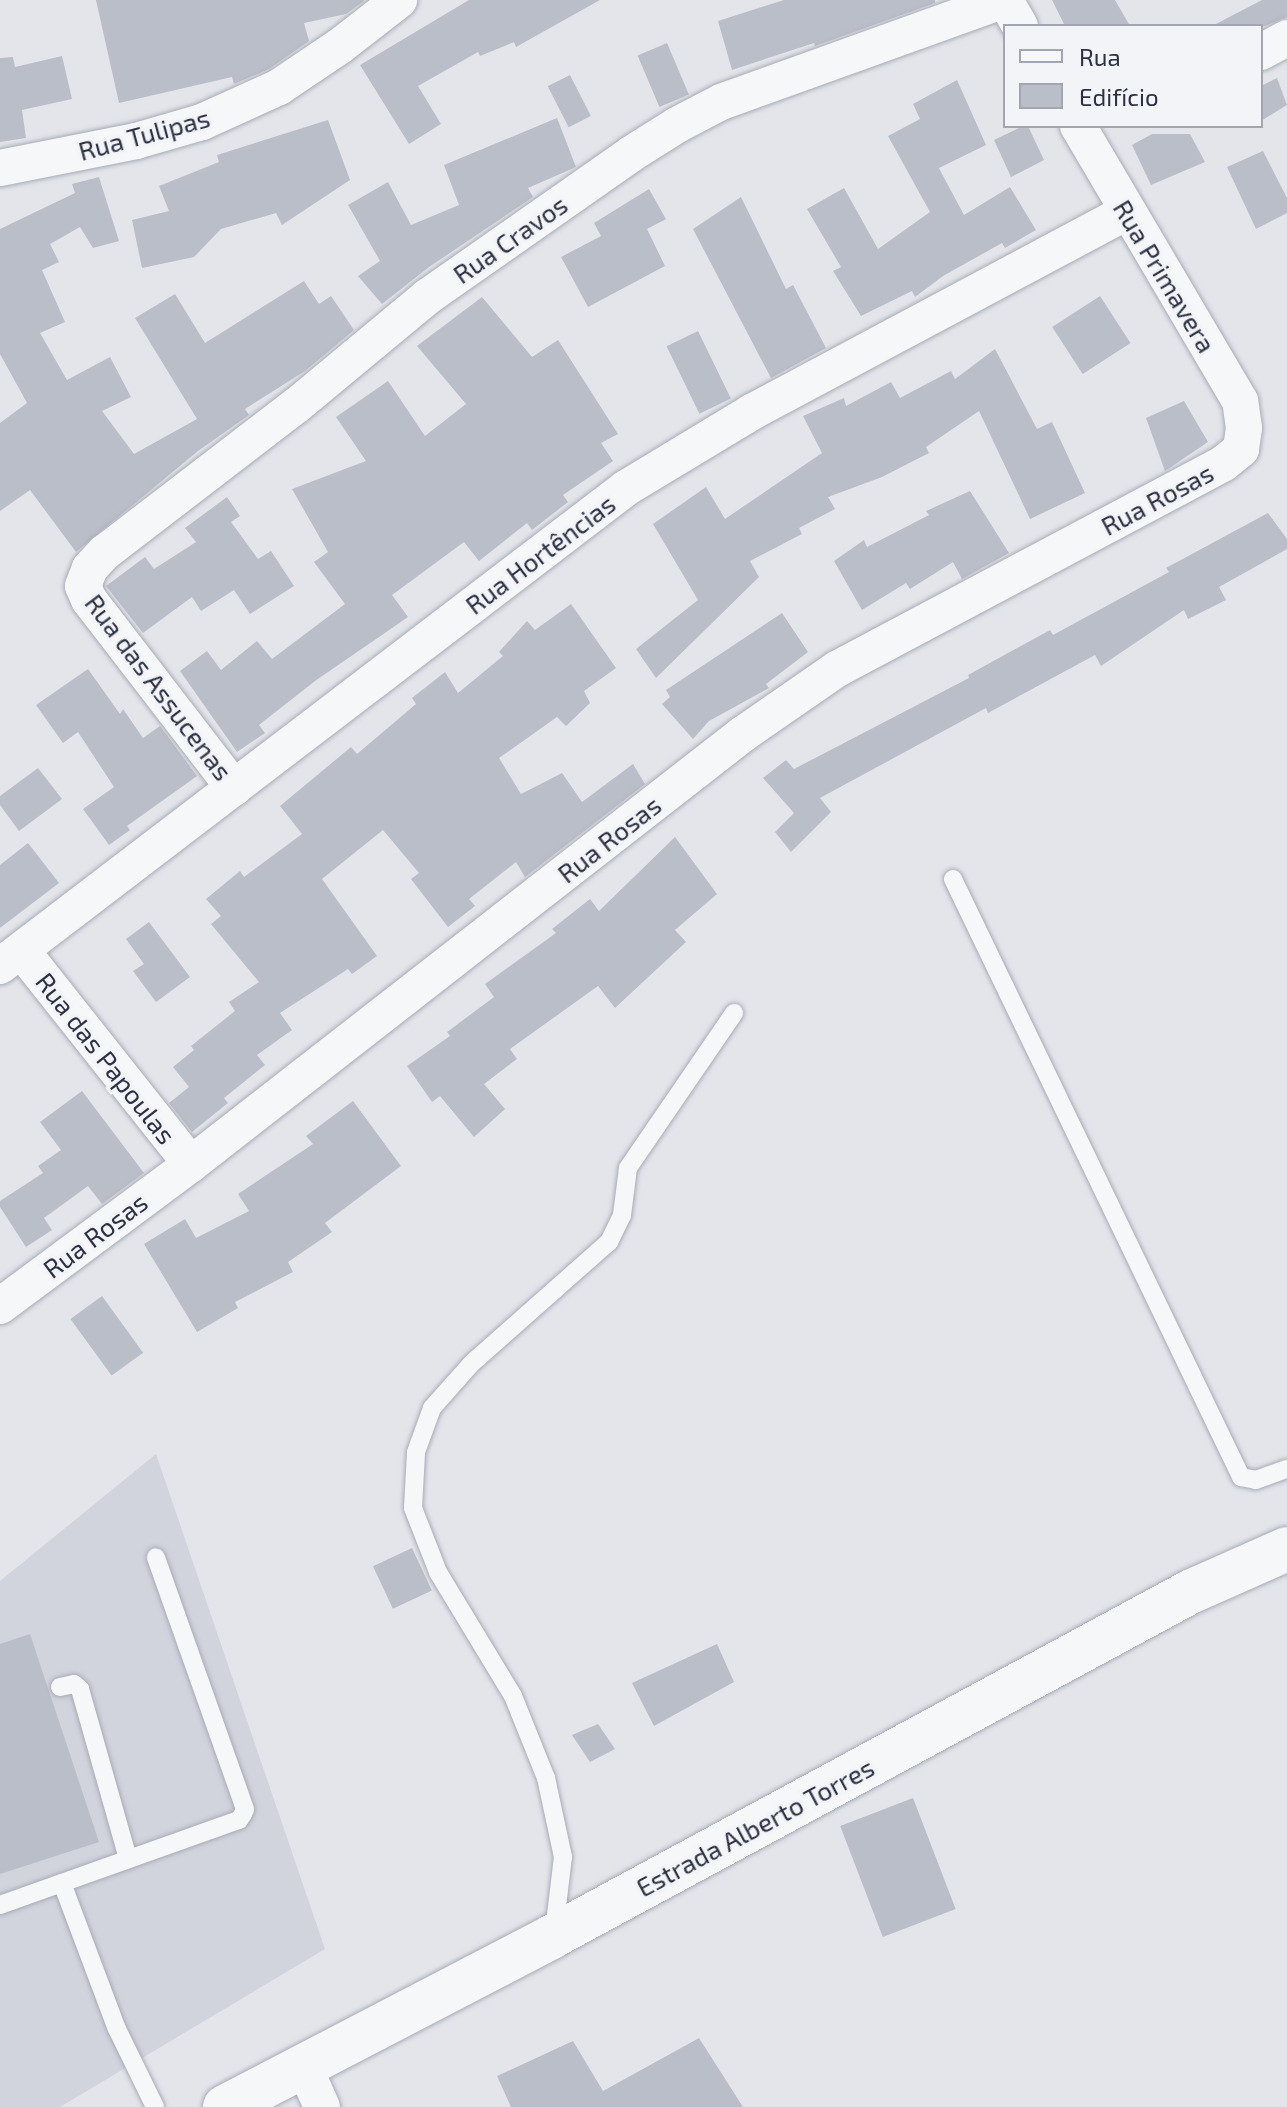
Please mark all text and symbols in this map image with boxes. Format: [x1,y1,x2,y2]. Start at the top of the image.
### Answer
legend [1003,24,1263,128]
text: Rua [1079,42,1121,71]
text: Edifício [1079,82,1159,111]
street label: Rua Tulipas [75,101,213,167]
street label: Rua Cravos [447,188,573,290]
street label: Rua Primavera [1107,194,1223,358]
street label: Rua Rosas [1096,457,1218,541]
street label: Rua Hortências [459,488,621,620]
street label: Rua das Assucenas [79,588,239,786]
street label: Rua Rosas [551,789,667,889]
street label: Rua das Papoulas [30,966,182,1150]
street label: Rua Rosas [37,1186,153,1284]
street label: Estrada Alberto Torres [630,1751,880,1903]

